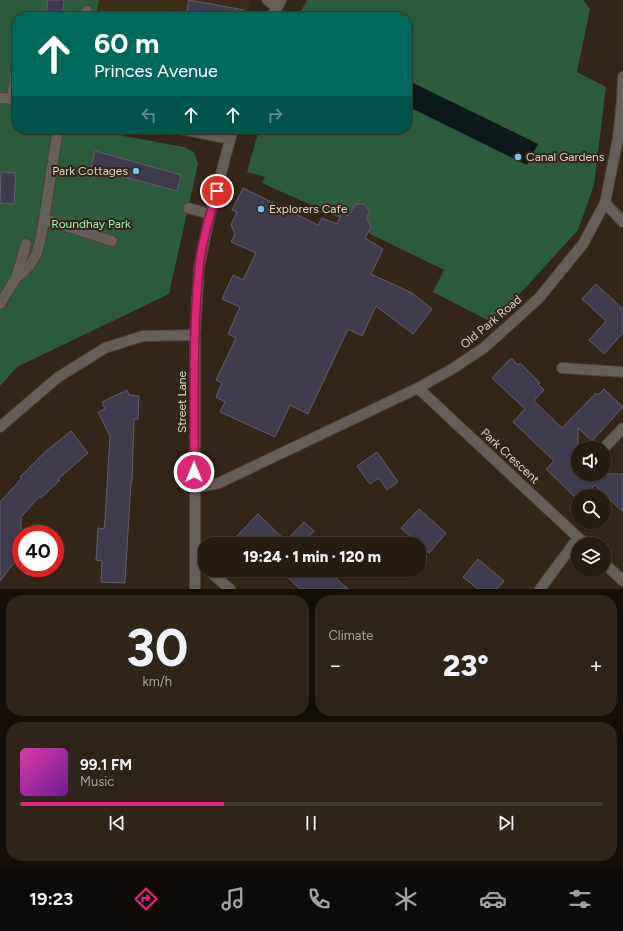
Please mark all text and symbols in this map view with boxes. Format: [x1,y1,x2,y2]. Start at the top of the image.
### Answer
text: 60 m [94,26,159,60]
icon: ahead [28,28,80,80]
text: Princes Avenue [94,60,218,82]
icon: left [138,104,160,126]
icon: ahead [180,104,202,126]
icon: ahead [222,104,244,126]
icon: right [264,104,286,126]
place label: Canal Gardens [526,150,605,164]
marker: Canal Gardens [513,152,523,162]
place label: Park Cottages [52,164,128,178]
marker: Park Cottages [131,166,141,176]
pin [200,174,234,208]
icon: arrive [206,180,228,202]
place label: Explorers Cafe [269,202,348,216]
marker: Explorers Cafe [256,204,266,214]
park label: Roundhay Park [51,217,131,231]
street label: Old Park Road [458,292,524,352]
street label: Street Lane [175,370,189,433]
street label: Park Crescent [478,425,543,487]
map controls [571,441,611,577]
button: sound [571,441,611,481]
position arrow [173,451,215,493]
button: search [571,489,611,529]
speed limit sign: 40 [12,525,64,577]
button: layers [571,537,611,577]
text: 19:24 · 1 min · 120 m [243,548,381,566]
text: 30 [126,617,189,679]
text: Climate [329,628,373,643]
text: 23° [443,647,489,684]
text: − [329,652,342,679]
text: + [589,652,603,679]
text: km/h [142,674,172,689]
text: 99.1 FM [80,756,132,774]
text: Music [80,774,114,789]
icon: previous [106,812,128,834]
icon: pause [300,812,322,834]
icon: next [495,812,517,834]
icon: directions [132,885,160,913]
icon: music [219,885,247,913]
icon: phone [305,885,333,913]
icon: climate [392,885,420,913]
icon: car [479,885,507,913]
icon: filters [566,885,594,913]
text: 19:23 [29,888,73,910]

